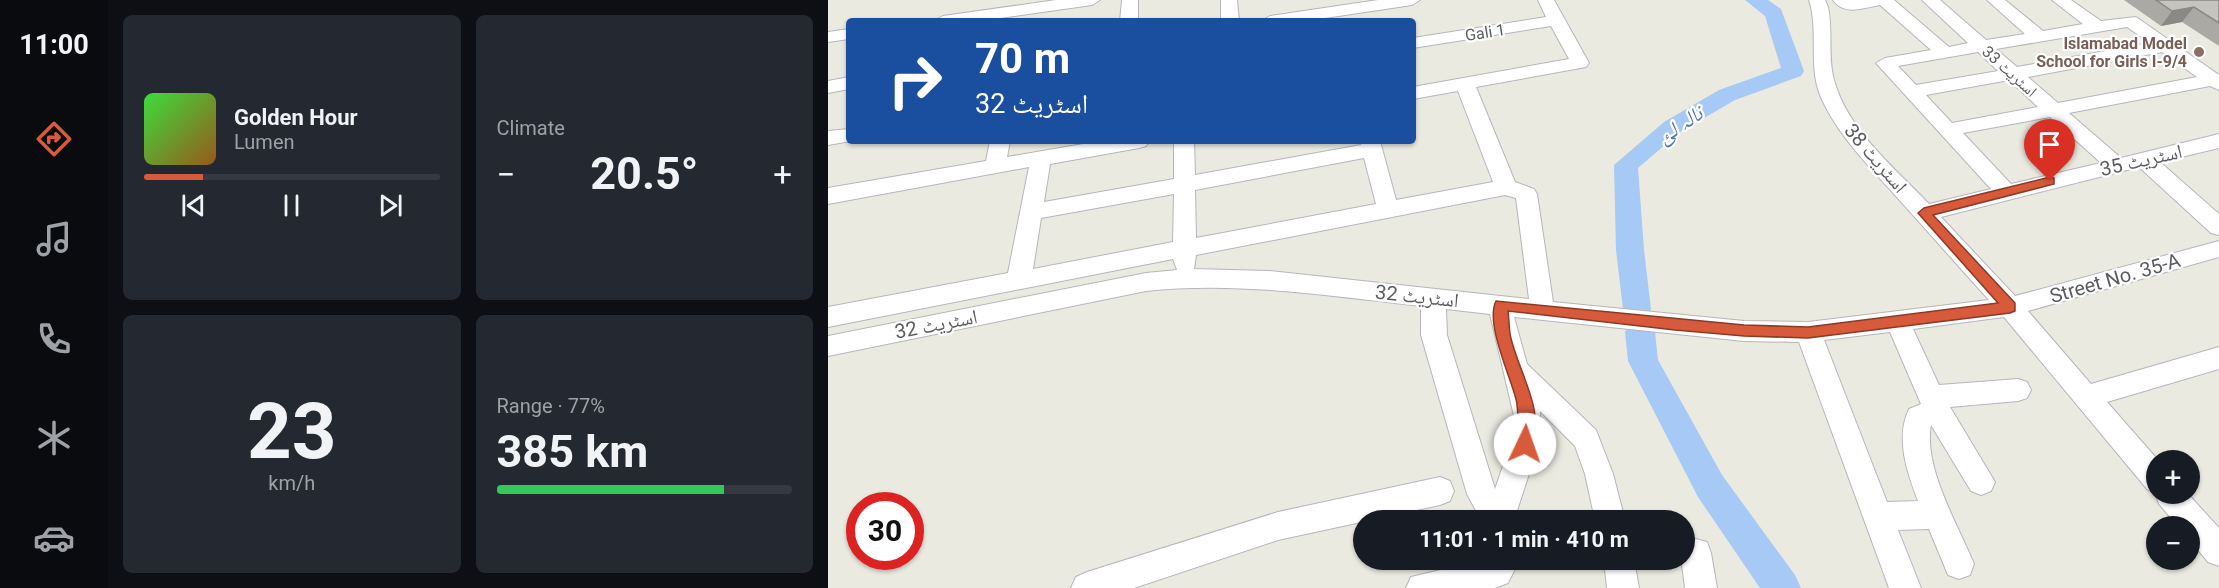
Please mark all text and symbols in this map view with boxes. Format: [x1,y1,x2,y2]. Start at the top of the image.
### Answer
street label: Gali 1 [1464,20,1506,45]
text: 11:00 [19,29,89,61]
text: 70 m [975,34,1070,83]
place label: Islamabad Model School for Girls I-9/4 [2036,34,2187,71]
icon: right [876,42,954,120]
street label: اسٹریٹ 33 [1978,42,2041,101]
marker: Islamabad Model School for Girls I-9/4 [2192,45,2206,59]
text: اسٹریٹ 32 [975,88,1088,120]
water label: نالہ لئ [1653,99,1711,150]
text: Golden Hour [234,105,358,130]
text: Climate [497,116,565,140]
icon: directions [33,118,75,160]
street label: اسٹریٹ 38 [1839,118,1913,198]
pin [2024,119,2075,181]
icon: arrive [2033,128,2066,161]
text: Lumen [234,130,295,154]
street label: اسٹریٹ 35 [2097,139,2185,181]
text: 20.5° [590,147,698,200]
text: − [497,155,515,194]
text: + [773,155,792,194]
icon: previous [177,189,210,222]
icon: pause [275,189,308,222]
icon: next [374,189,407,222]
icon: music [33,218,75,260]
street label: Street No. 35-A [2047,248,2183,308]
street label: اسٹریٹ 32 [1374,280,1460,312]
street label: اسٹریٹ 32 [893,304,979,344]
icon: phone [33,318,75,360]
text: 23 [247,386,337,477]
text: Range · 77% [497,394,605,418]
position arrow [1493,412,1557,476]
icon: climate [33,417,75,459]
text: 385 km [497,425,648,478]
map controls [2146,450,2200,570]
button: + [2146,450,2200,504]
text: km/h [268,471,315,495]
speed limit sign: 30 [846,492,924,570]
button: − [2146,516,2200,570]
icon: car [33,517,75,559]
text: 11:01 · 1 min · 410 m [1419,527,1629,552]

